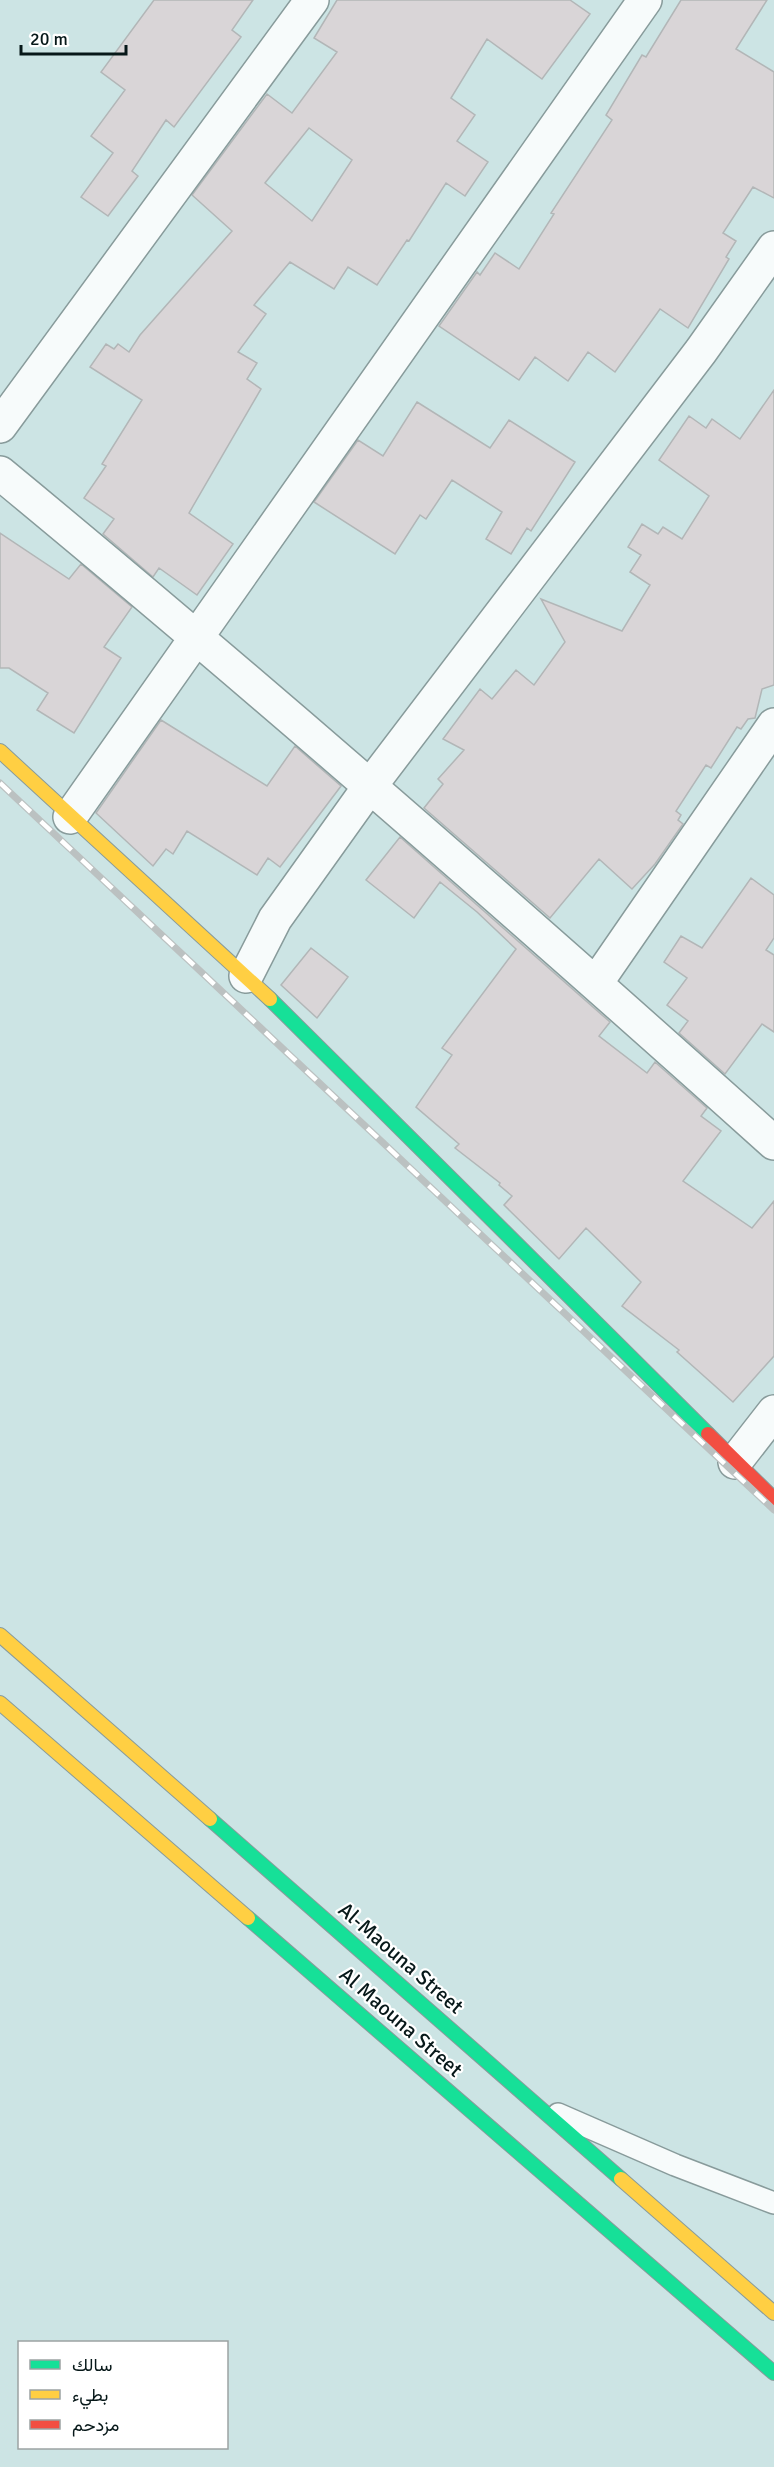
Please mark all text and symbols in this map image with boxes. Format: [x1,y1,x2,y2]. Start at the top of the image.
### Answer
scale bar [21,18,126,56]
text: 20 m [30,28,68,50]
street label: Al-Maouna Street [333,1897,469,2019]
street label: Al Maouna Street [334,1961,468,2083]
legend [18,2341,228,2449]
text: سالك [72,2354,112,2376]
text: بطيء [72,2384,108,2410]
text: مزدحم [72,2414,119,2437]

